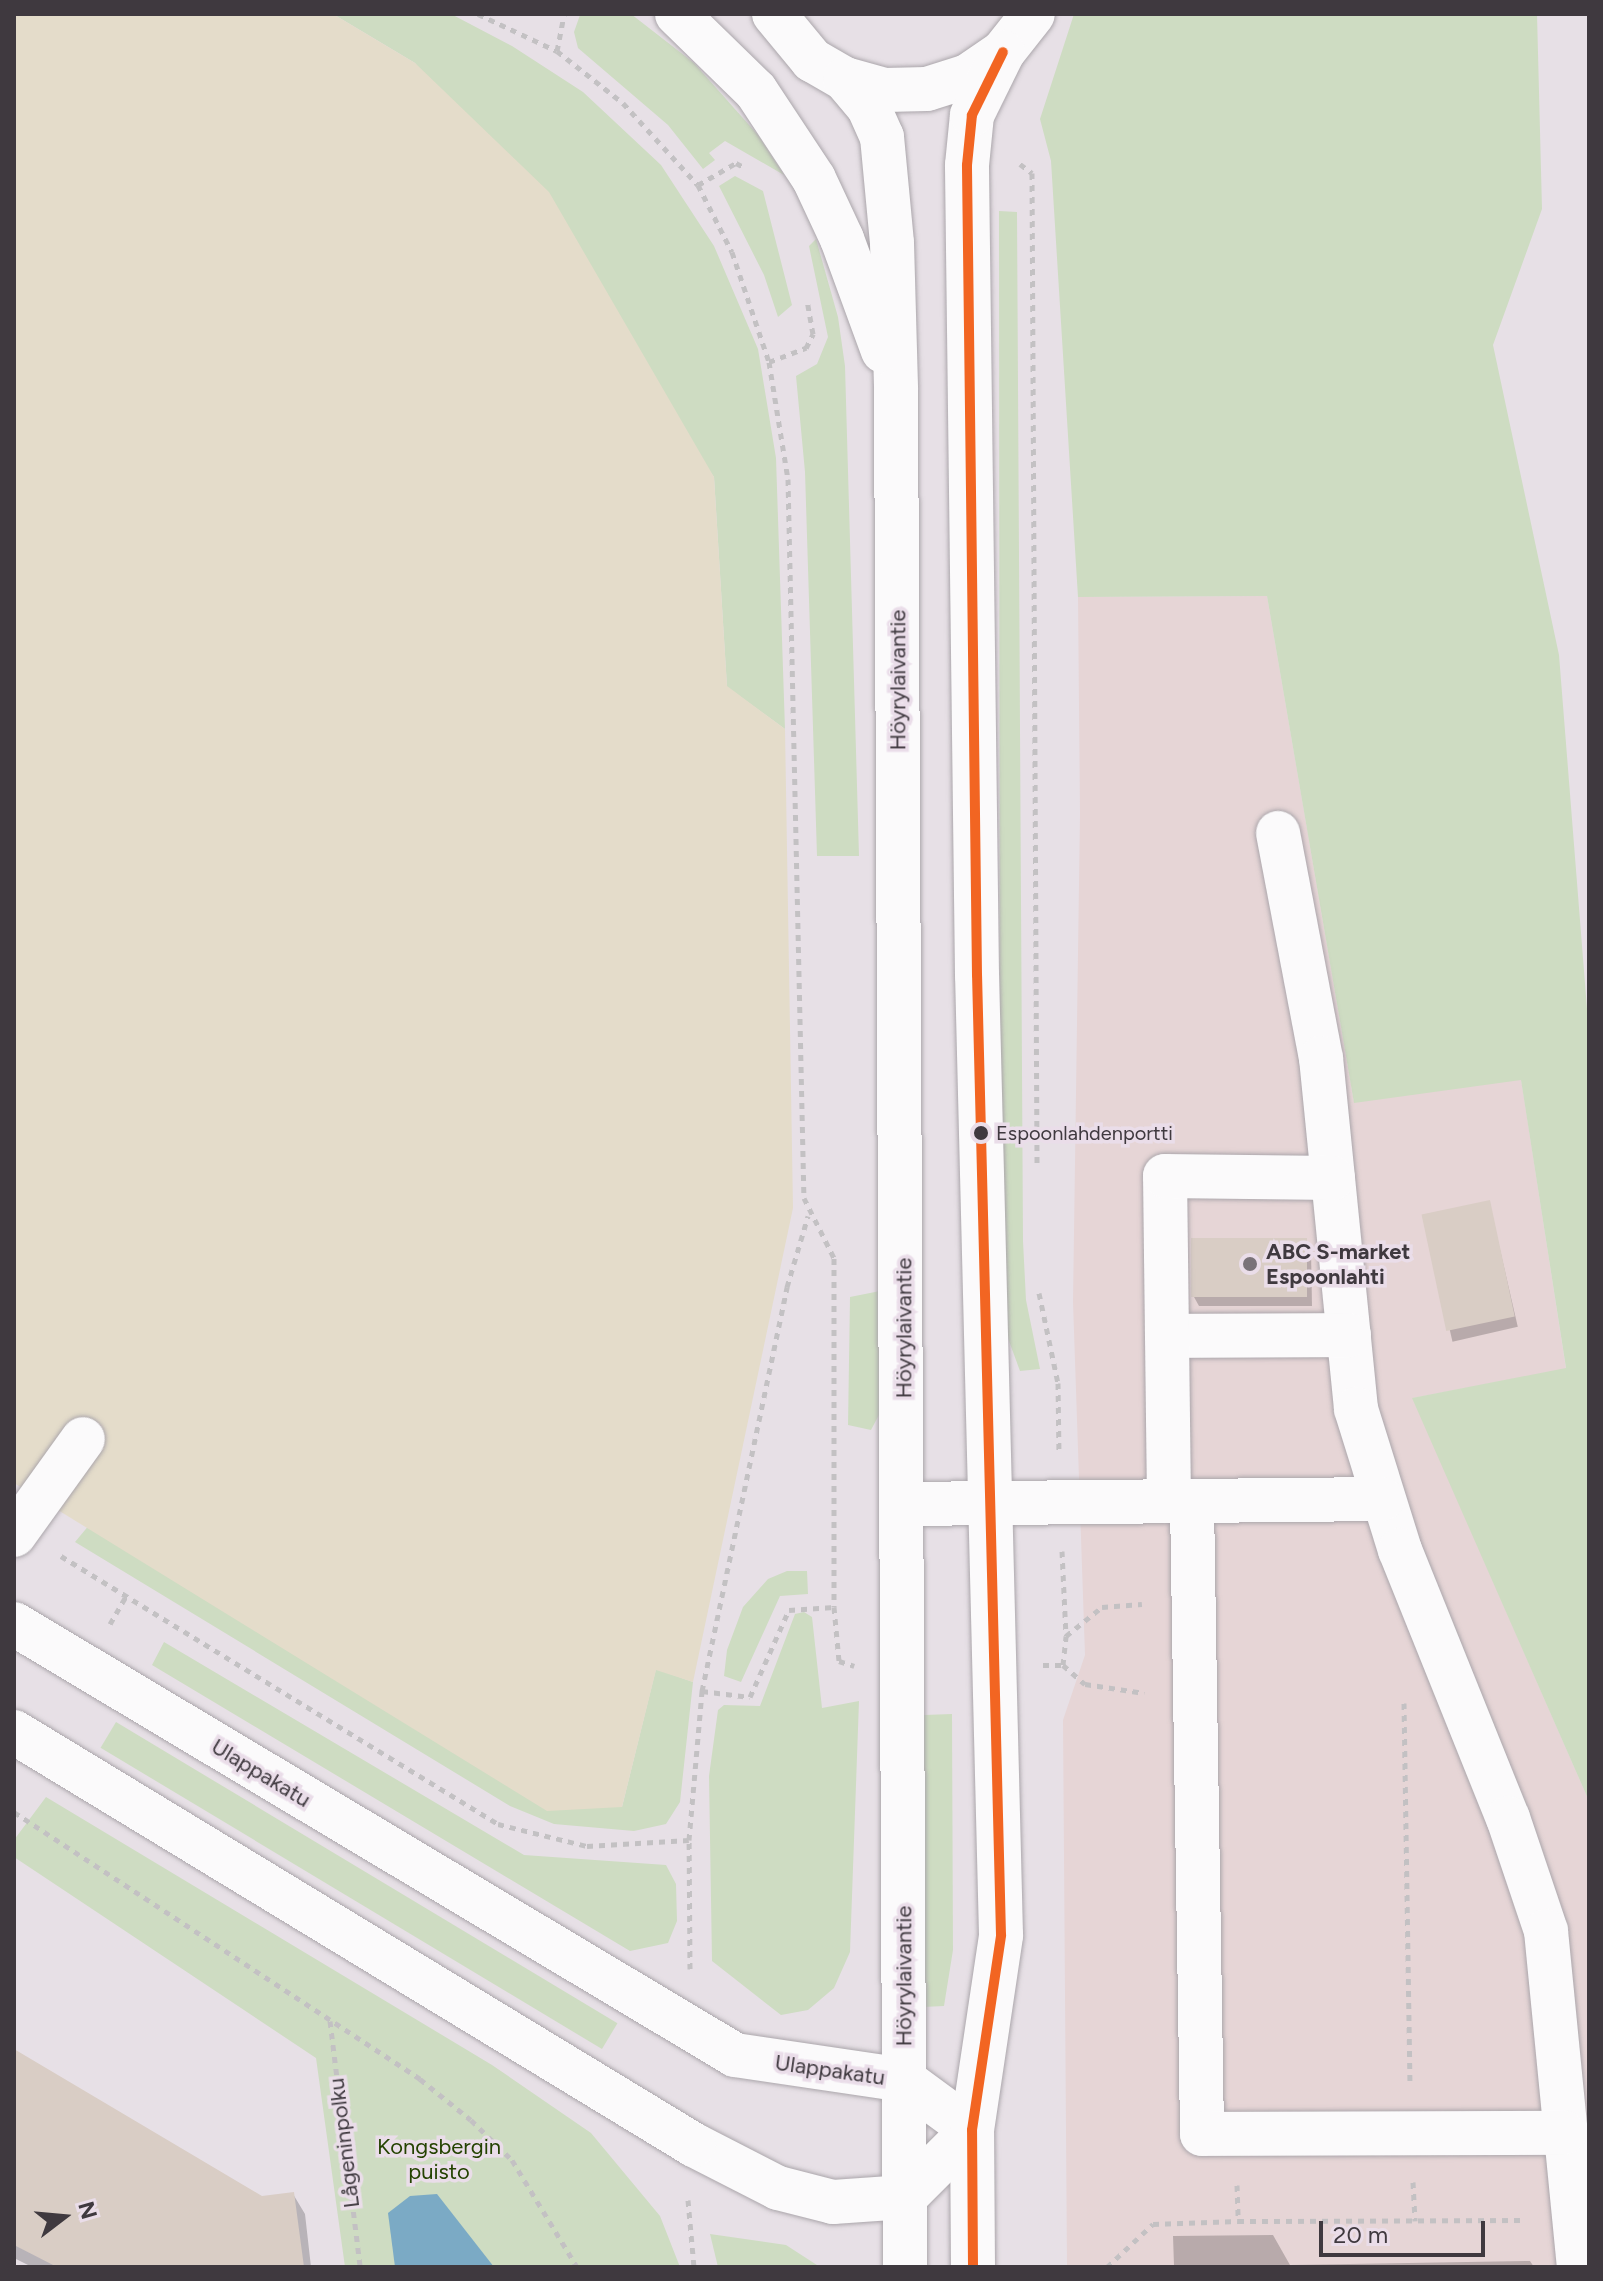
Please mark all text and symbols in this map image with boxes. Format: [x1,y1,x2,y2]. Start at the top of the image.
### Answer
street label: Höyrylaivantie [885,610,911,750]
place label: Espoonlahdenportti [996,1121,1173,1145]
marker: Espoonlahdenportti [973,1125,989,1141]
place label: ABC S-market Espoonlahti [1266,1238,1410,1290]
marker: ABC S-market Espoonlahti [1241,1255,1259,1273]
street label: Höyrylaivantie [891,1258,917,1398]
street label: Ulappakatu [207,1733,315,1813]
street label: Höyrylaivantie [891,1906,917,2046]
street label: Ulappakatu [773,2049,887,2091]
street label: Lågeninpolku [323,2076,365,2210]
park label: Kongsbergin puisto [377,2133,501,2184]
north arrow [24,2177,104,2257]
text: N [72,2198,103,2222]
scale bar [1323,2205,1489,2255]
text: 20 m [1333,2220,1388,2249]

